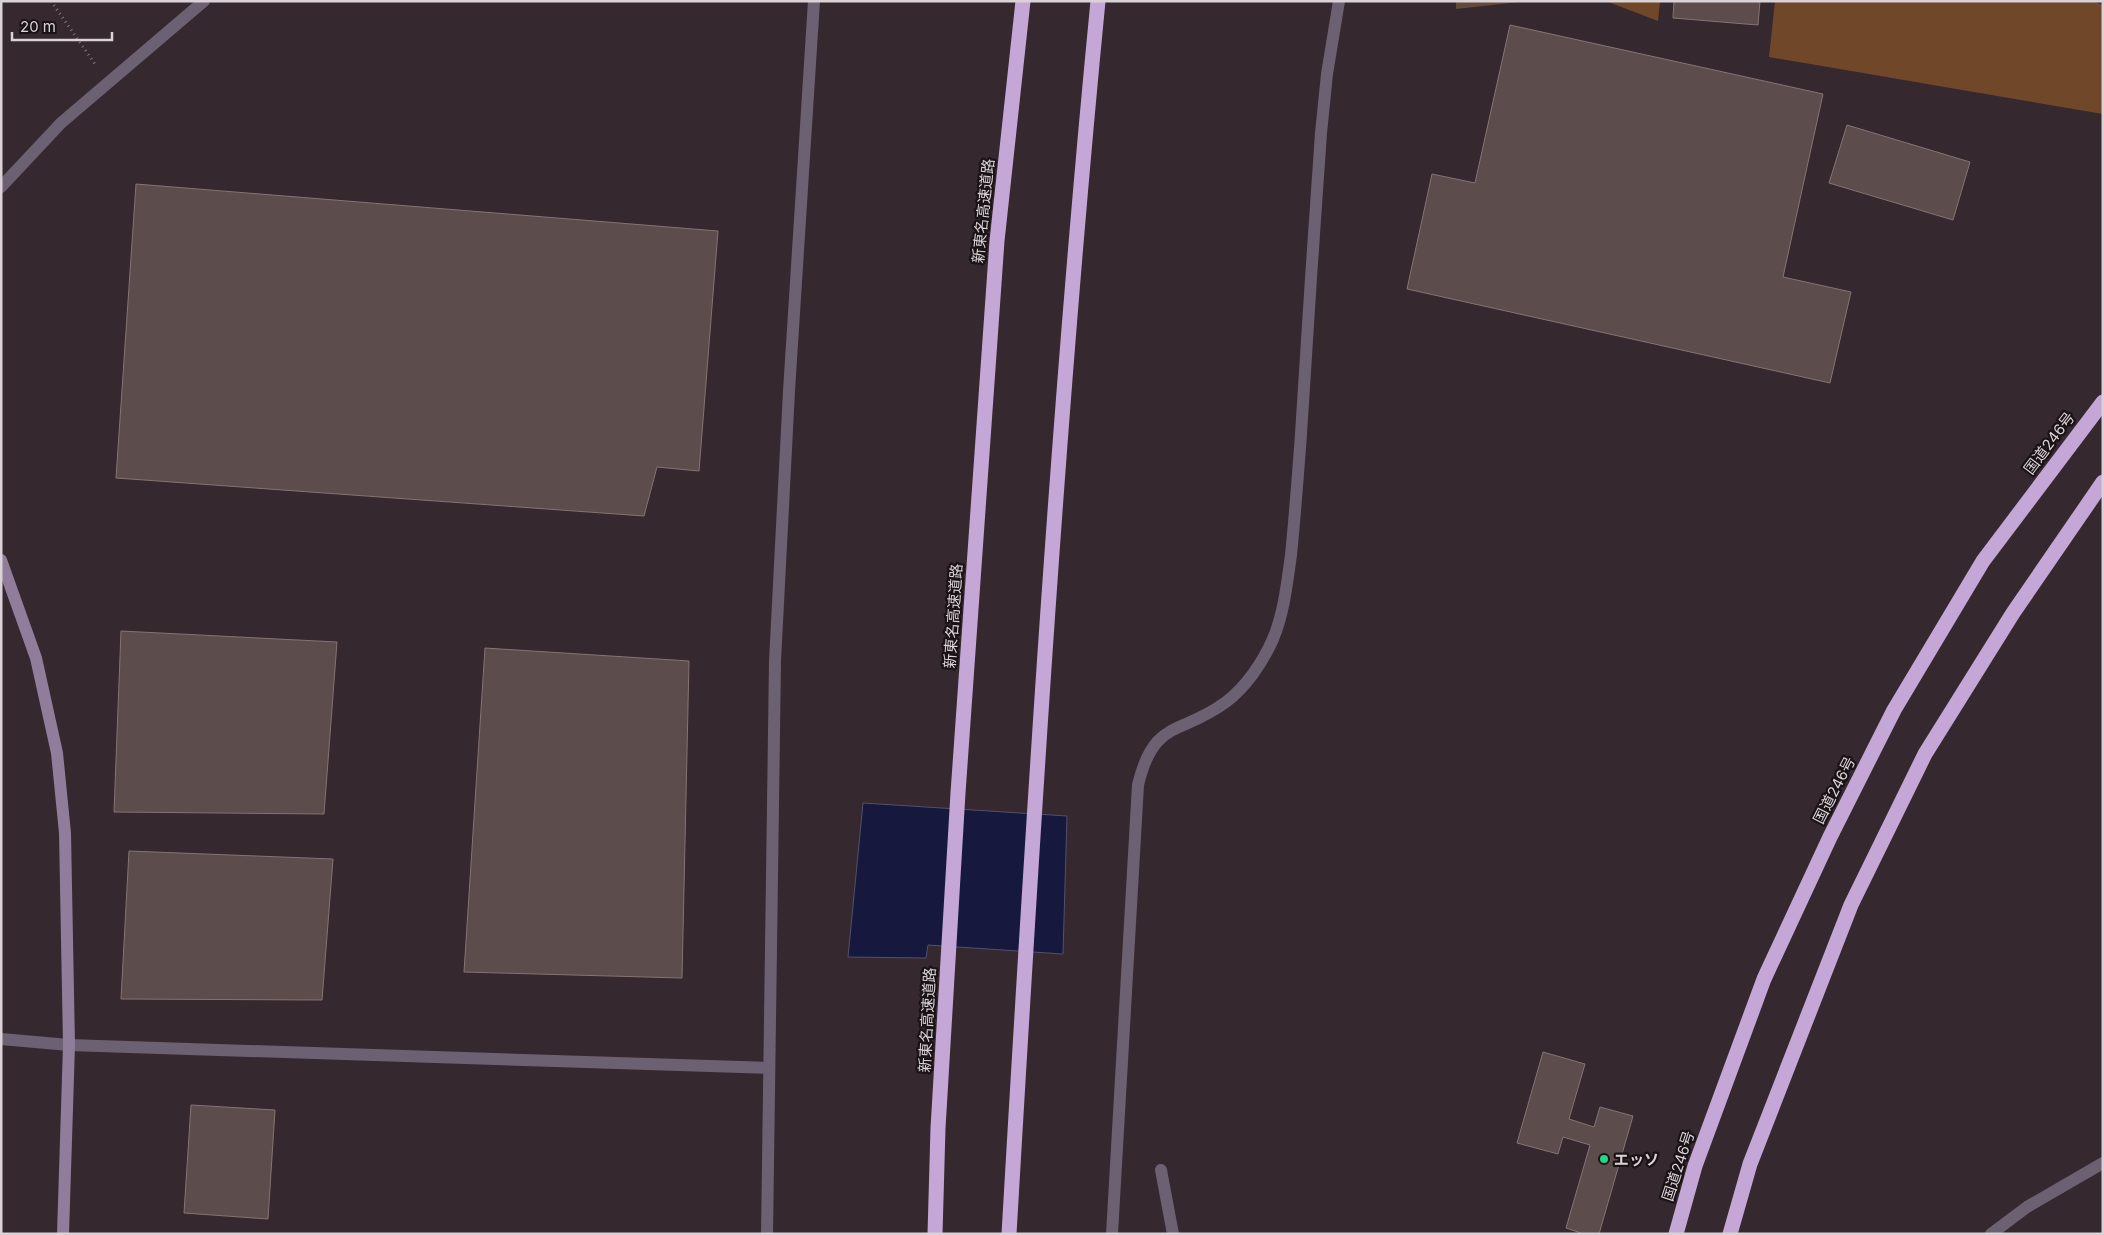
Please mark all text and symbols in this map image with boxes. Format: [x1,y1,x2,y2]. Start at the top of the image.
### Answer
scale bar [12,10,112,42]
text: 20 m [20,17,56,36]
street label: 新東名高速道路 [968,158,998,264]
street label: 国道246号 [2019,408,2079,478]
street label: 新東名高速道路 [940,563,966,669]
street label: 国道246号 [1809,753,1859,827]
street label: 新東名高速道路 [915,967,939,1073]
street label: 国道246号 [1658,1128,1698,1204]
place label: エッソ [1614,1150,1659,1169]
marker: エッソ [1598,1153,1610,1165]

